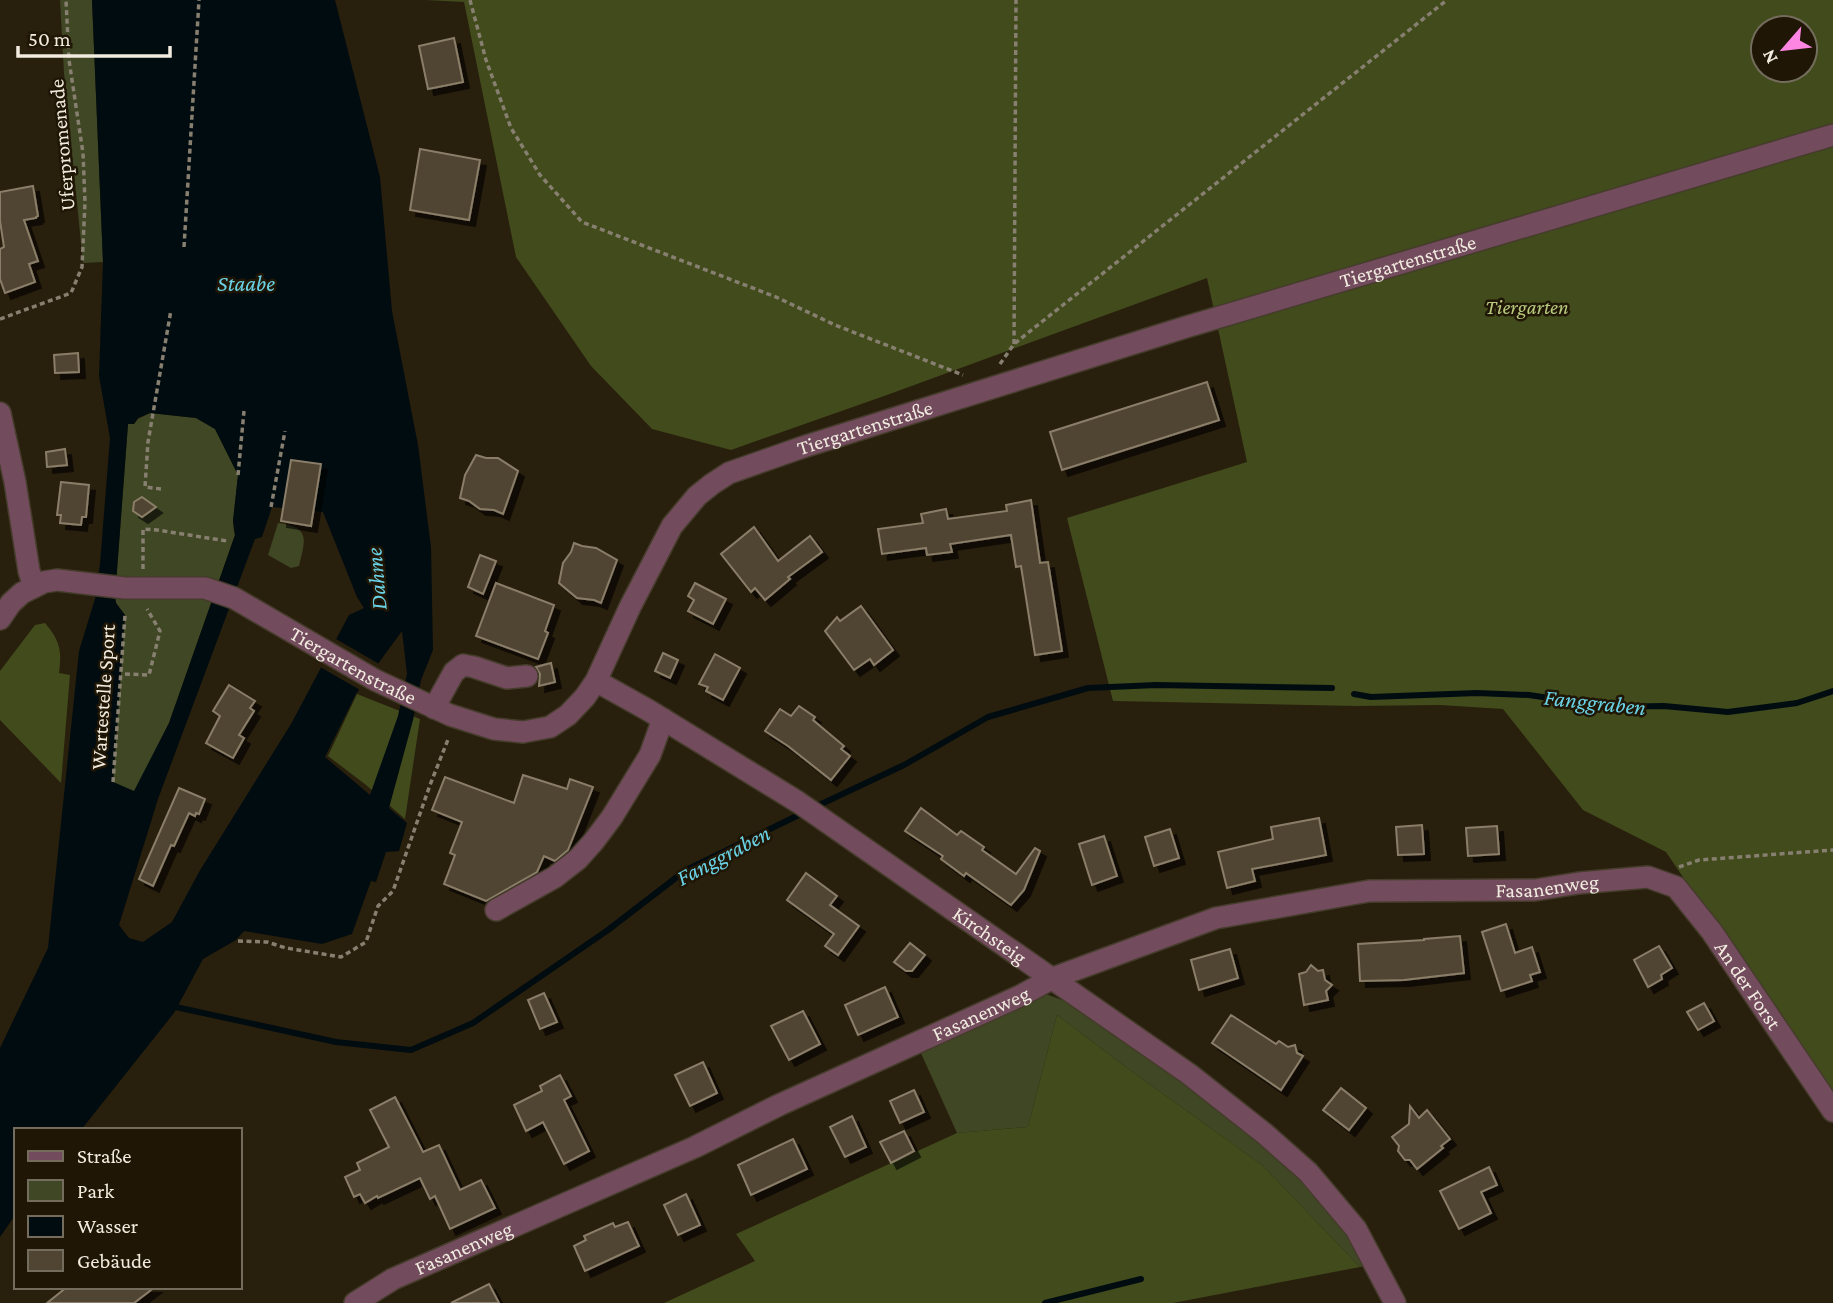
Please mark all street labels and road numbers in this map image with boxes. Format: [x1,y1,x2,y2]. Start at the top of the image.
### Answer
street label: Uferpromenade [44,78,80,212]
street label: Tiergartenstraße [1337,230,1479,293]
street label: Tiergartenstraße [794,395,936,460]
street label: Tiergartenstraße [285,621,420,710]
street label: Wartestelle Sport [86,622,120,771]
street label: Fasanenweg [1495,869,1600,902]
street label: Kirchsteig [948,901,1031,969]
street label: An der Forst [1710,936,1787,1035]
street label: Fasanenweg [929,981,1034,1046]
street label: Fasanenweg [411,1216,516,1280]

